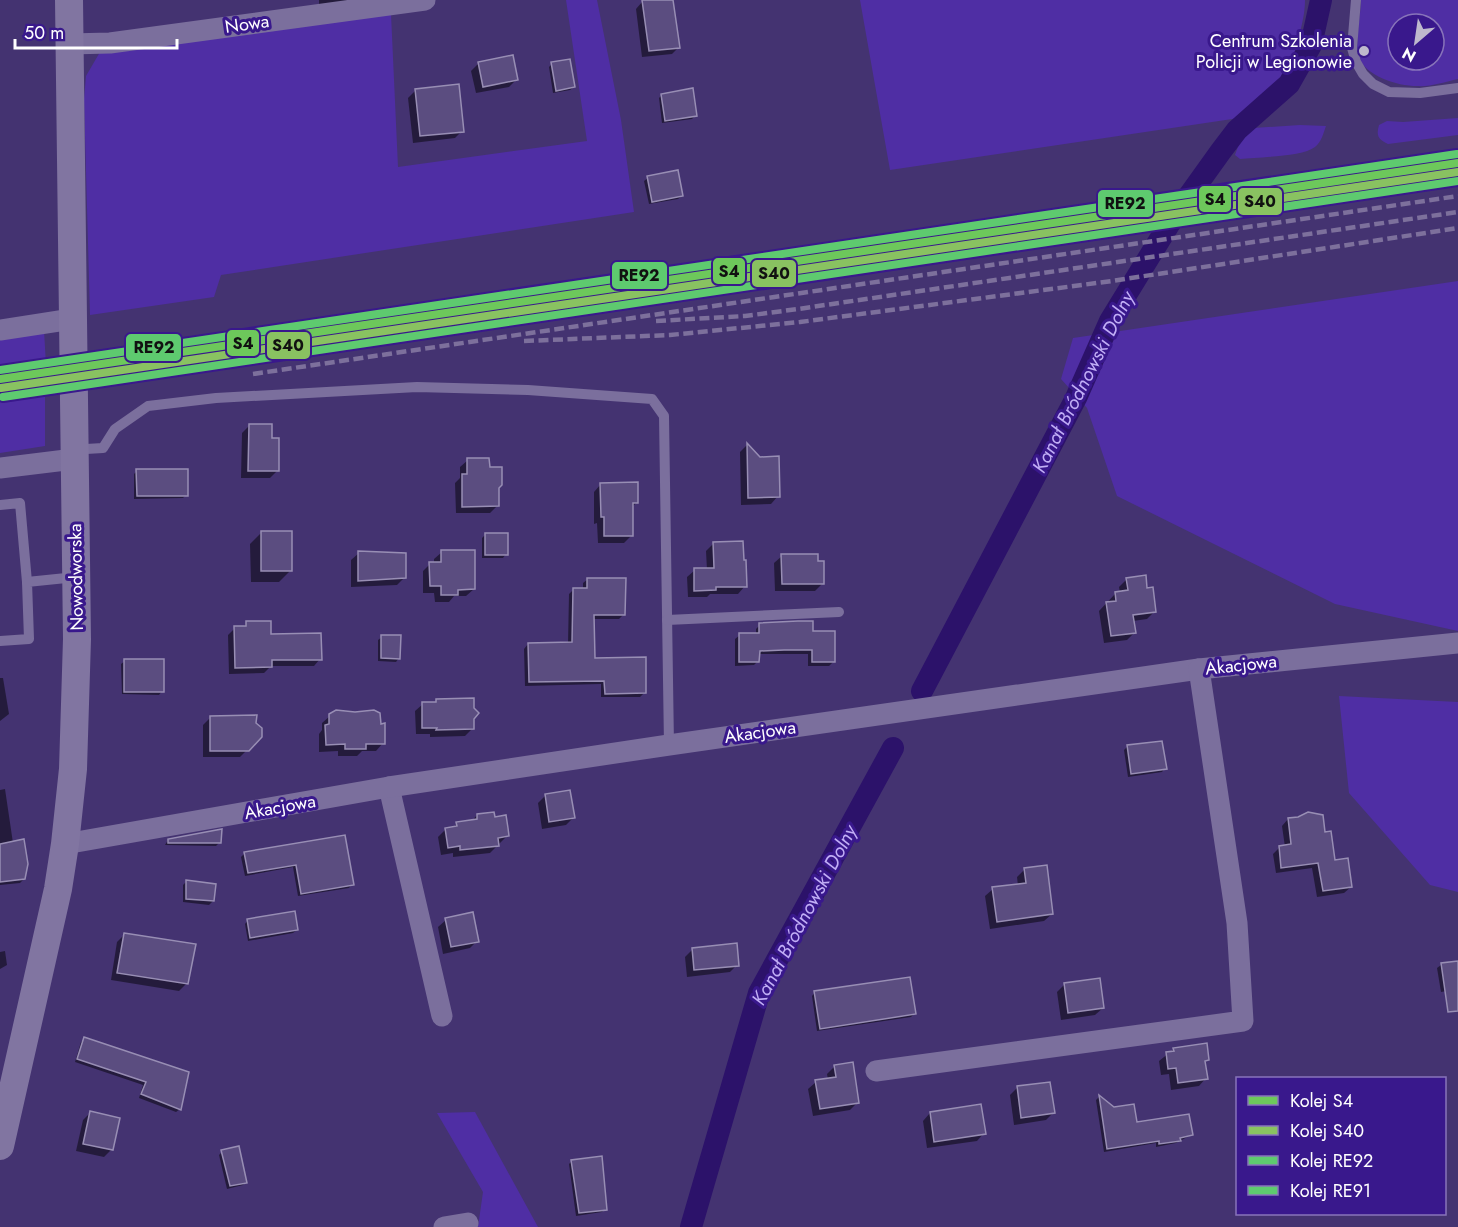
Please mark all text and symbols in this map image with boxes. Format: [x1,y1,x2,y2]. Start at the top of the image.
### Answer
street label: Nowa [223,8,271,40]
scale bar [15,12,177,50]
north arrow [1386,12,1446,72]
text: 50 m [24,20,64,46]
place label: Centrum Szkolenia Policji w Legionowie [1196,28,1352,75]
text: N [1398,42,1420,68]
marker: Centrum Szkolenia Policji w Legionowie [1357,44,1371,58]
line badge: S4 [1198,185,1232,213]
line badge: S40 [1237,187,1283,216]
text: S4 [1204,188,1226,211]
line badge: RE92 [1097,189,1154,218]
text: S40 [1244,190,1276,213]
text: RE92 [1104,192,1146,215]
line badge: S4 [712,257,746,285]
line badge: S40 [751,259,797,288]
text: S4 [718,260,740,283]
line badge: RE92 [611,261,668,290]
text: S40 [758,262,790,285]
text: RE92 [618,264,660,287]
water label: Kanał Bródnowski Dolny [1025,285,1143,478]
line badge: S4 [226,329,260,357]
line badge: S40 [266,331,311,360]
text: S4 [232,332,254,355]
line badge: RE92 [125,333,182,362]
text: S40 [272,334,304,357]
text: RE92 [133,336,175,359]
street label: Nowodworska [62,523,90,631]
street label: Akacjowa [1204,648,1278,682]
street label: Akacjowa [723,714,797,750]
street label: Akacjowa [242,788,318,826]
water label: Kanał Bródnowski Dolny [745,819,865,1011]
legend [1236,1077,1446,1215]
text: Kolej S4 [1290,1088,1353,1114]
text: Kolej S40 [1290,1118,1364,1144]
text: Kolej RE92 [1290,1148,1373,1174]
text: Kolej RE91 [1290,1178,1371,1204]

